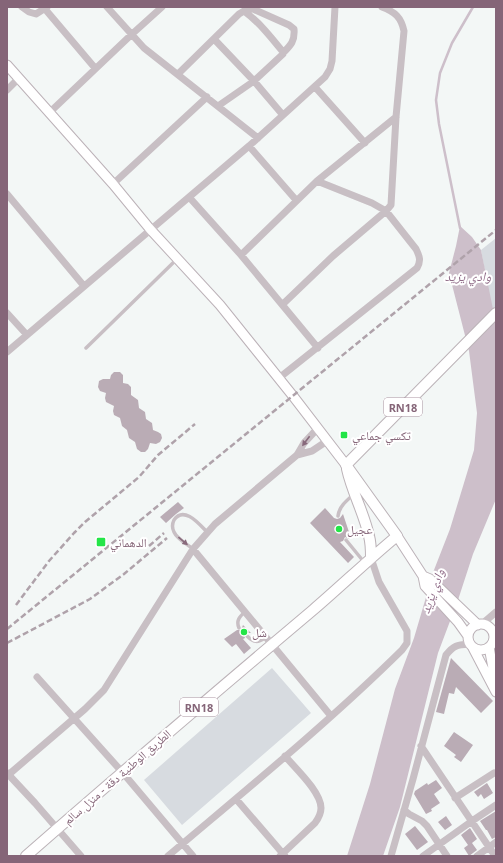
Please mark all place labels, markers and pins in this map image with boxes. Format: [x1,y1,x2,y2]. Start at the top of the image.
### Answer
place label: تكسي جماعي [352,427,411,446]
marker: تكسي جماعي [339,430,349,440]
place label: عجيل [347,521,372,538]
marker: عجيل [334,524,344,534]
place label: الدهماني [110,534,147,553]
marker: الدهماني [95,536,107,548]
place label: شل [252,624,267,641]
marker: شل [239,627,249,637]

